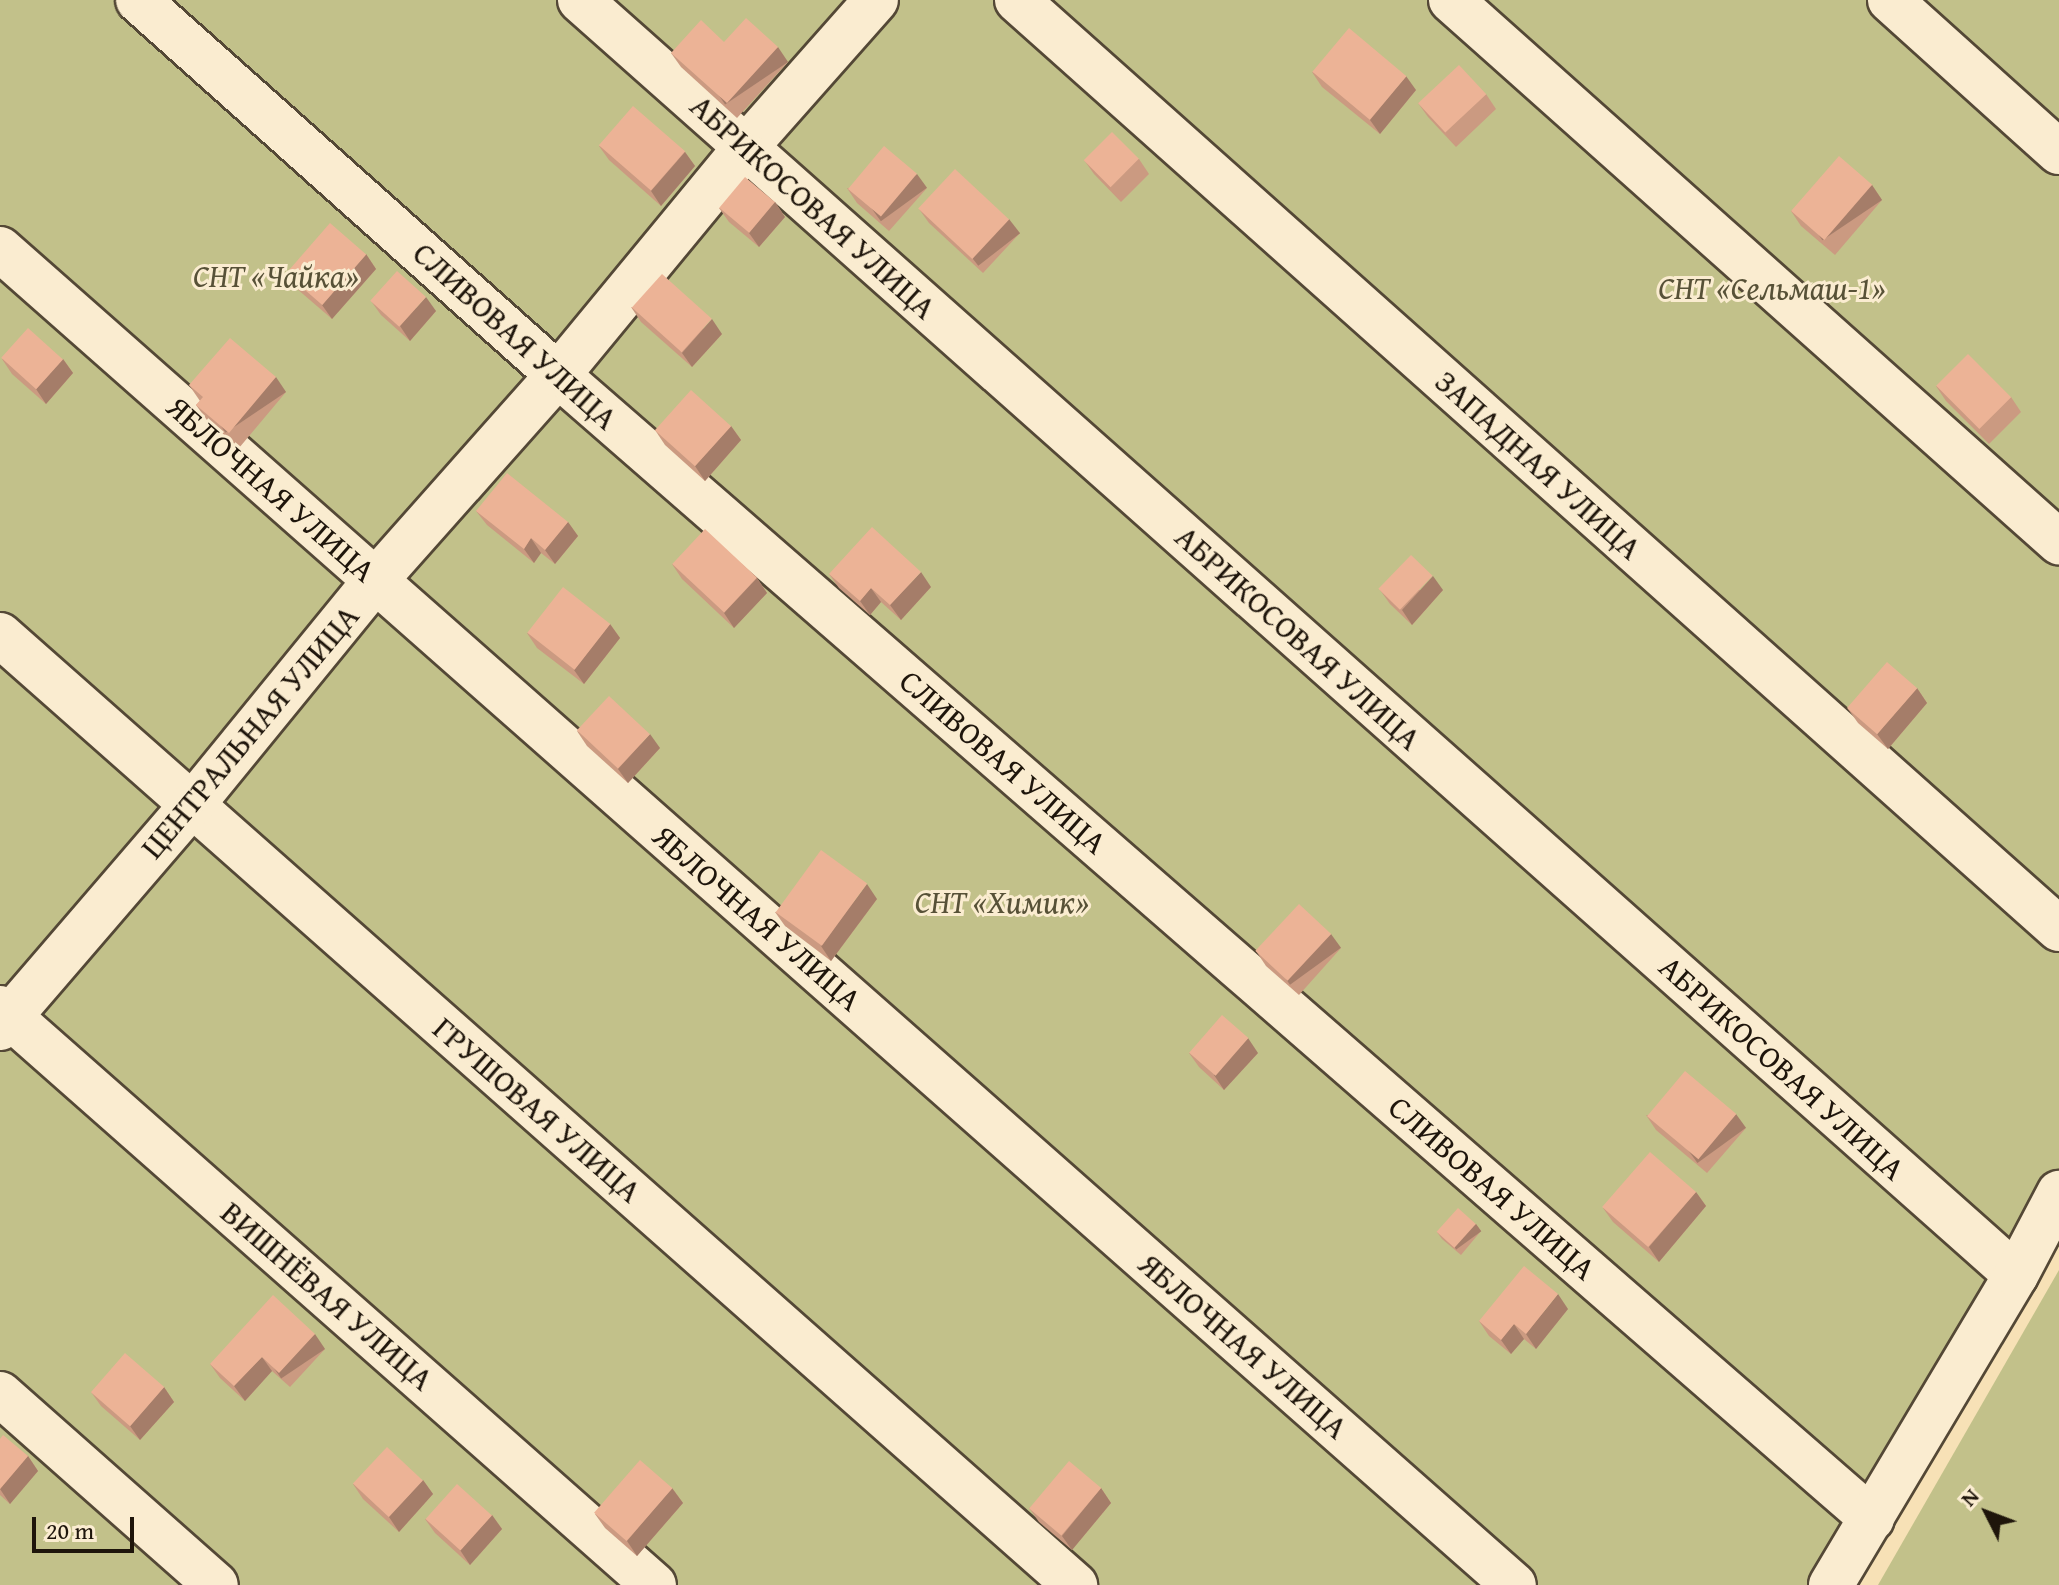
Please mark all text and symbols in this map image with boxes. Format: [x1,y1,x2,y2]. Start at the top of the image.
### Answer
street label: АБРИКОСОВАЯ УЛИЦА [682,87,944,327]
street label: СЛИВОВАЯ УЛИЦА [405,234,625,438]
park label: СНТ «Чайка» [193,257,359,295]
park label: СНТ «Сельмаш-1» [1658,269,1886,307]
street label: ЗАПАДНАЯ УЛИЦА [1427,362,1649,568]
street label: ЯБЛОЧНАЯ УЛИЦА [159,388,383,590]
street label: АБРИКОСОВАЯ УЛИЦА [1167,518,1429,758]
street label: ЦЕНТРАЛЬНАЯ УЛИЦА [133,598,367,866]
street label: СЛИВОВАЯ УЛИЦА [892,662,1114,862]
street label: ЯБЛОЧНАЯ УЛИЦА [645,817,869,1019]
park label: СНТ «Химик» [915,883,1089,921]
street label: АБРИКОСОВАЯ УЛИЦА [1651,948,1913,1188]
street label: ГРУШОВАЯ УЛИЦА [425,1009,649,1211]
street label: СЛИВОВАЯ УЛИЦА [1381,1088,1603,1288]
street label: ВИШНЁВАЯ УЛИЦА [213,1193,441,1399]
street label: ЯБЛОЧНАЯ УЛИЦА [1131,1245,1355,1447]
north arrow [1947,1473,2027,1553]
text: N [1952,1481,1986,1513]
scale bar [36,1501,138,1551]
text: 20 m [46,1513,94,1548]

